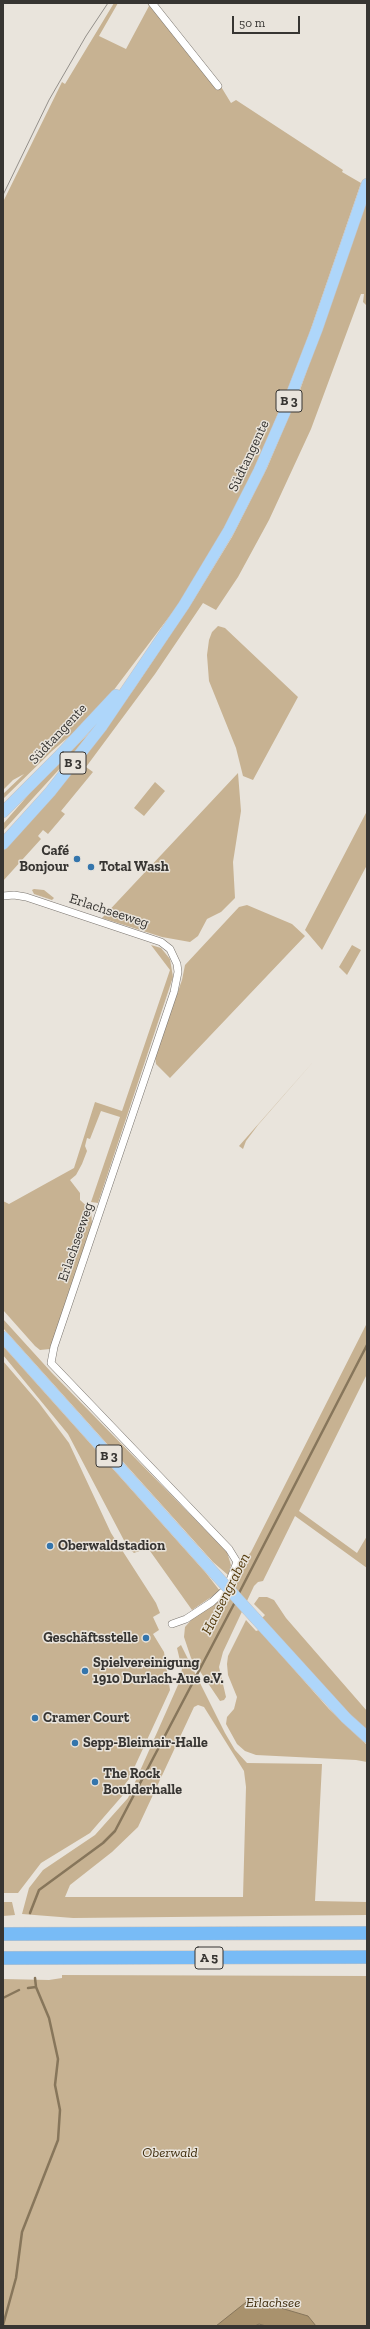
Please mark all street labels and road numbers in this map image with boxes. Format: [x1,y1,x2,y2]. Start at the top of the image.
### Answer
road number: B 3 [276,390,302,412]
street label: Südtangente [225,418,273,494]
street label: Südtangente [26,700,90,768]
road number: B 3 [60,752,86,774]
street label: Erlachseeweg [67,890,151,932]
street label: Erlachseeweg [55,1200,97,1284]
road number: B 3 [96,1445,122,1467]
road number: A 5 [195,1947,223,1969]

